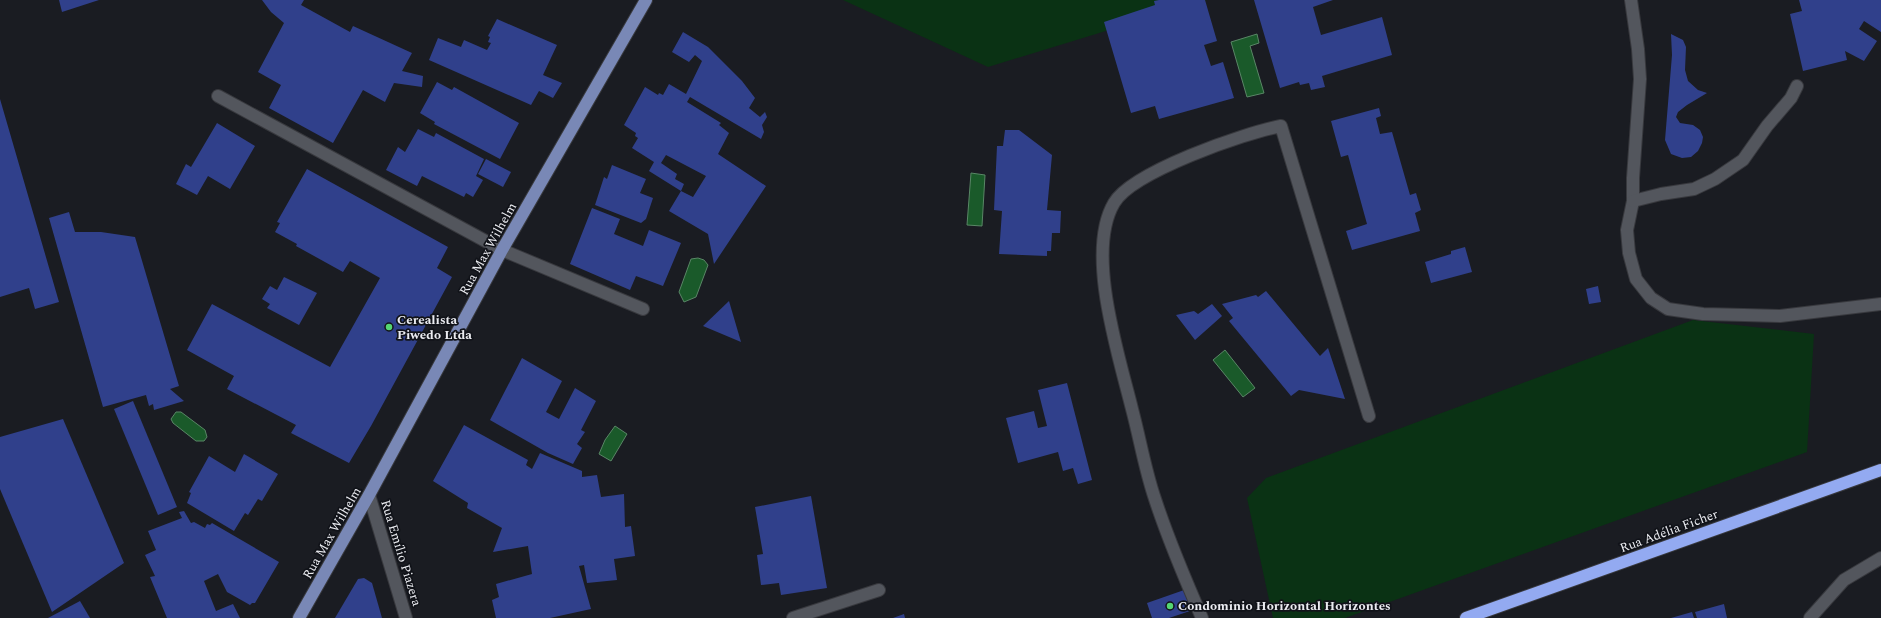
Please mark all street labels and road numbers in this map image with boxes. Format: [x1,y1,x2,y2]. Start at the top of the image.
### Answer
street label: Rua Max Wilhelm [454,199,522,299]
street label: Rua Max Wilhelm [298,483,366,583]
street label: Rua Emílio Piazera [375,497,427,609]
street label: Rua Adélia Ficher [1617,504,1721,558]

